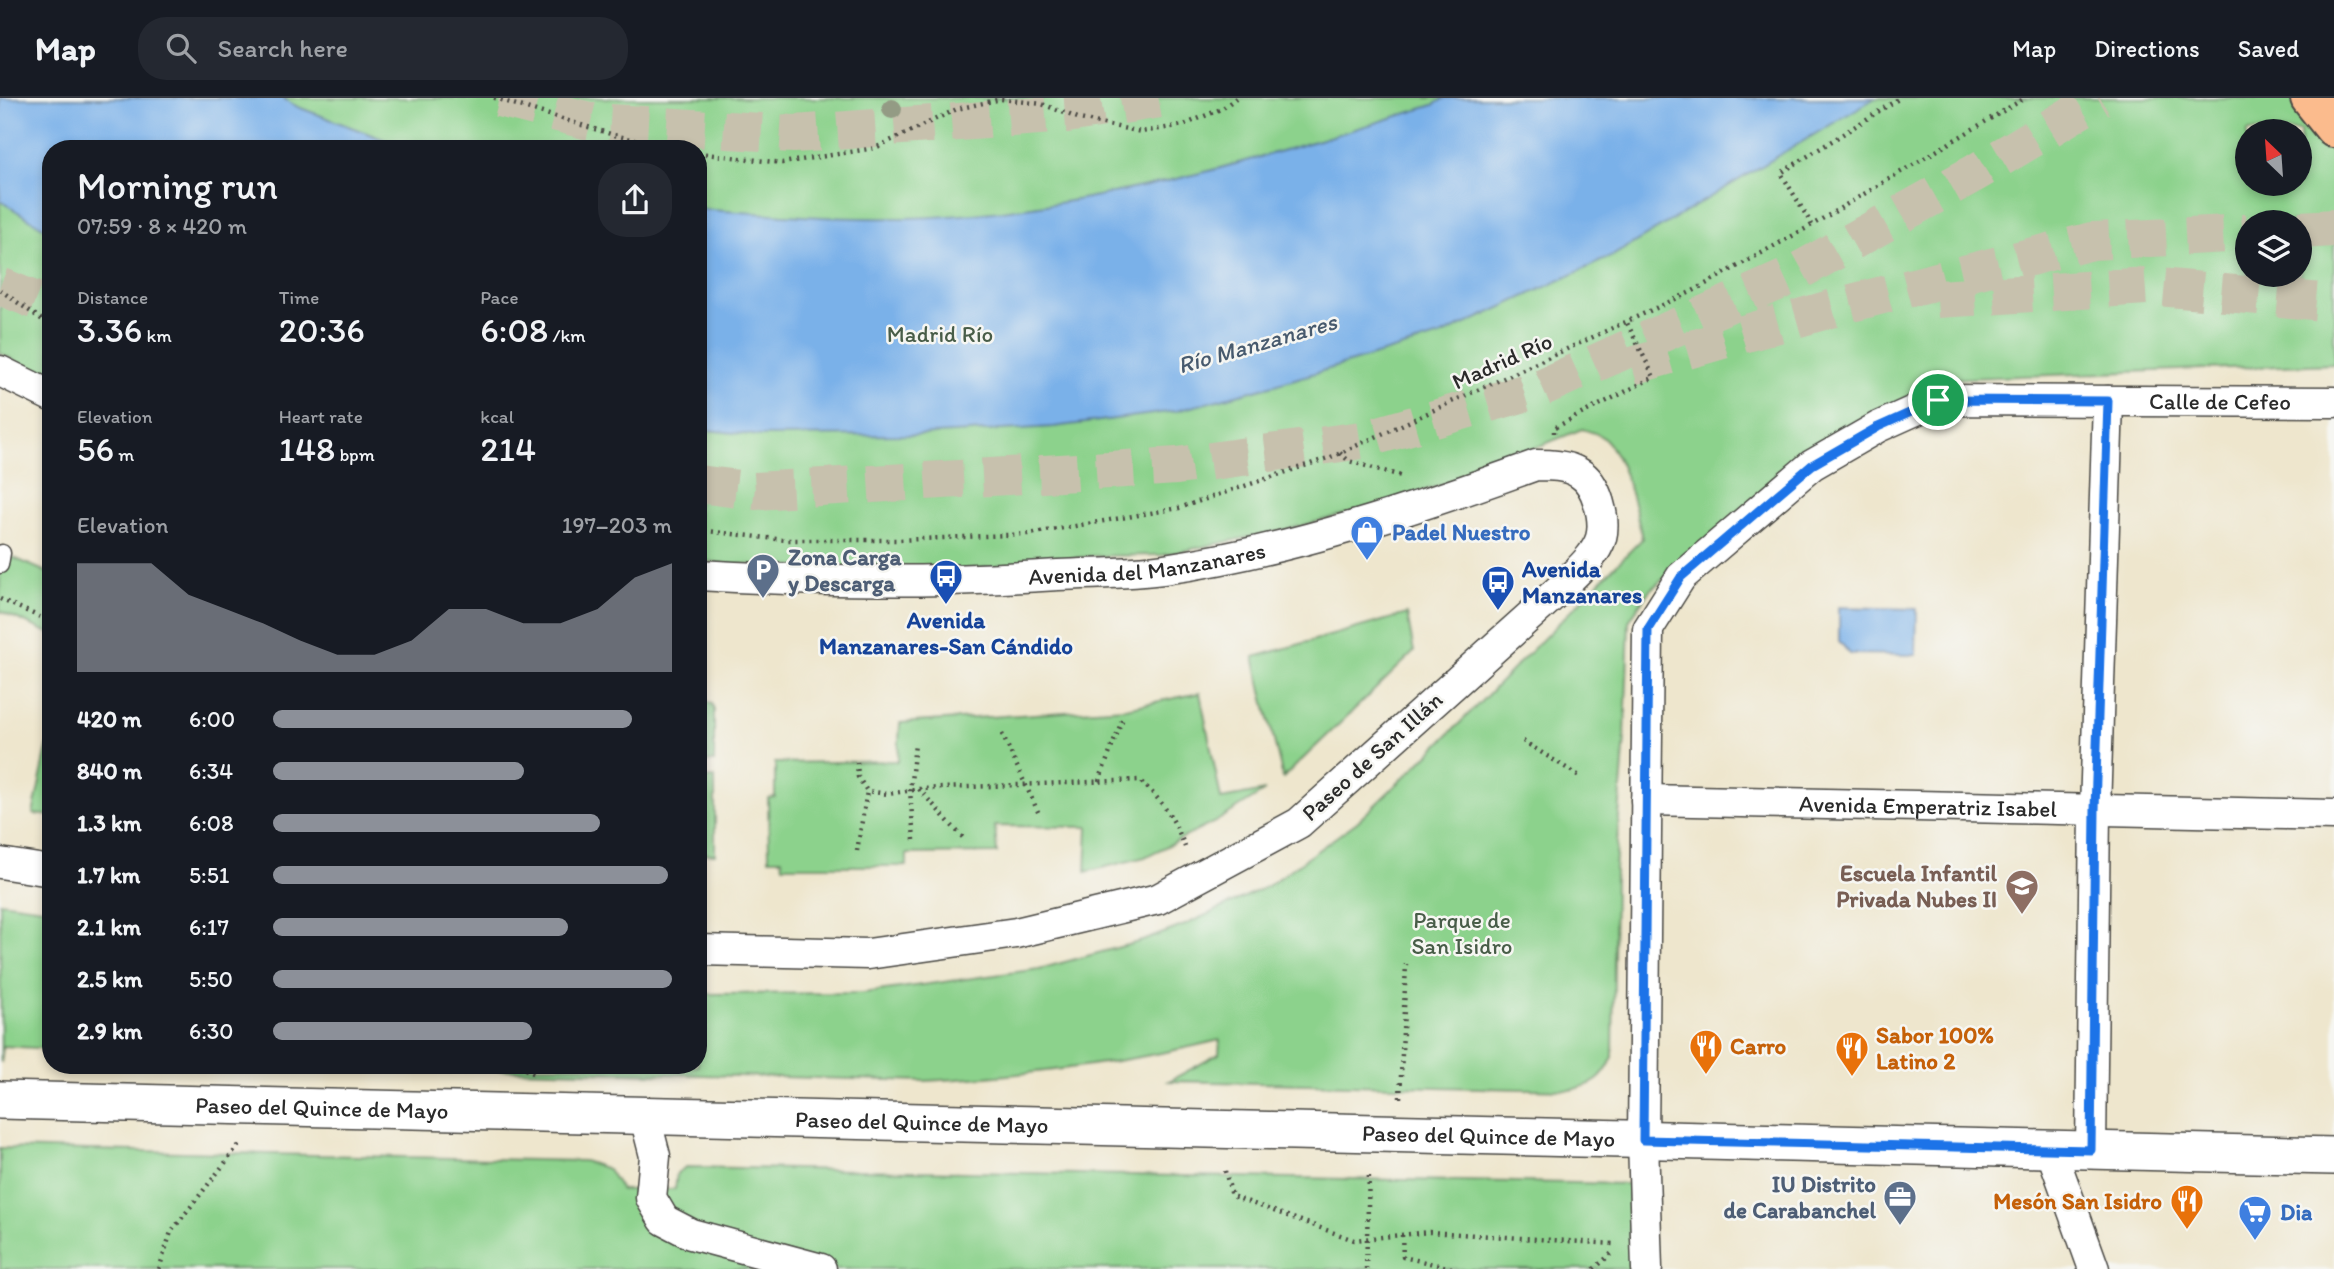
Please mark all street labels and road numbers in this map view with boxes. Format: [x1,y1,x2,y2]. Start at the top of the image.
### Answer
street label: Madrid Río [1448,327,1556,395]
street label: Calle de Cefeo [2149,387,2291,416]
street label: Avenida del Manzanares [1028,536,1268,591]
street label: Paseo de San Illán [1296,685,1448,827]
street label: Avenida Emperatriz Isabel [1799,789,2058,823]
street label: Paseo del Quince de Mayo [195,1091,449,1125]
street label: Paseo del Quince de Mayo [795,1105,1049,1139]
street label: Paseo del Quince de Mayo [1362,1119,1616,1153]

